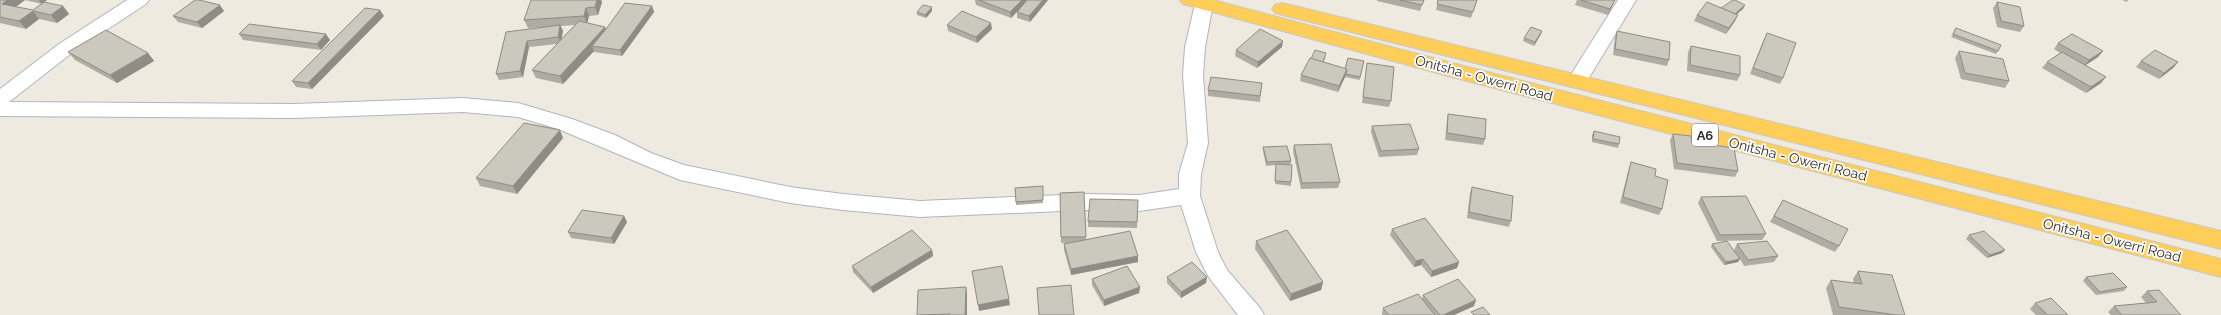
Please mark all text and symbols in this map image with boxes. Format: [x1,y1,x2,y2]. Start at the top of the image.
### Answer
street label: Onitsha - Owerri Road [1413,52,1555,104]
road number: A6 [1692,124,1718,146]
street label: Onitsha - Owerri Road [1727,134,1869,184]
street label: Onitsha - Owerri Road [2041,215,2183,265]

